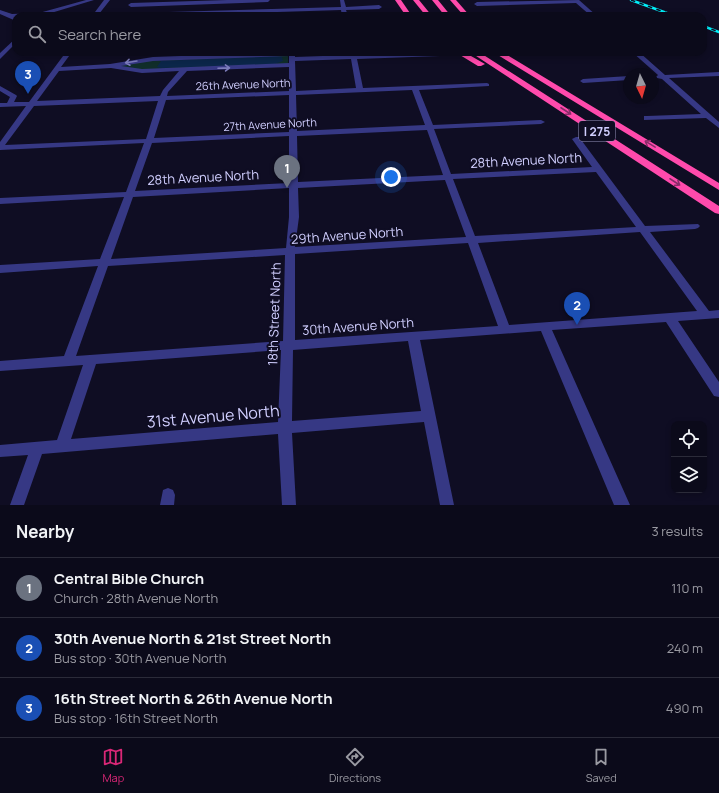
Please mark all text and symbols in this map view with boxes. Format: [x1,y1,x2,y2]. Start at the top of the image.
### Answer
search box [12,12,707,56]
icon: search [26,23,48,45]
text: Search here [58,24,141,45]
one-way arrow [125,58,138,66]
pin: 3 [15,61,41,94]
one-way arrow [217,64,230,71]
north arrow [623,68,659,104]
street label: 26th Avenue North [195,75,291,93]
one-way arrow [560,107,571,115]
street label: 27th Avenue North [223,114,317,134]
road number: I 275 [579,121,615,141]
one-way arrow [645,140,656,148]
street label: 28th Avenue North [470,148,582,172]
pin: 1 [274,155,300,188]
street label: 28th Avenue North [147,165,259,189]
your location [381,167,401,187]
one-way arrow [669,178,680,186]
street label: 29th Avenue North [290,222,404,248]
street label: 18th Street North [263,262,285,366]
pin: 2 [564,292,590,325]
street label: 30th Avenue North [302,313,414,339]
street label: 31st Avenue North [146,399,280,433]
map controls [671,421,707,493]
button: locate [671,421,707,457]
button: layers [671,457,707,493]
text: Nearby [16,520,74,543]
text: 3 results [651,522,703,540]
text: Central Bible Church [54,568,204,589]
text: 1 [26,579,32,597]
text: 110 m [671,579,703,597]
text: Church · 28th Avenue North [54,589,218,607]
text: 30th Avenue North & 21st Street North [54,628,331,649]
text: 2 [25,639,33,657]
text: 240 m [667,639,703,657]
text: Bus stop · 30th Avenue North [54,649,226,667]
text: 16th Street North & 26th Avenue North [54,688,333,709]
text: 3 [25,699,33,717]
text: 490 m [666,699,703,717]
text: Bus stop · 16th Street North [54,709,218,727]
tab: Map [102,746,124,785]
tab: Directions [329,746,381,785]
tab: Saved [586,746,617,785]

